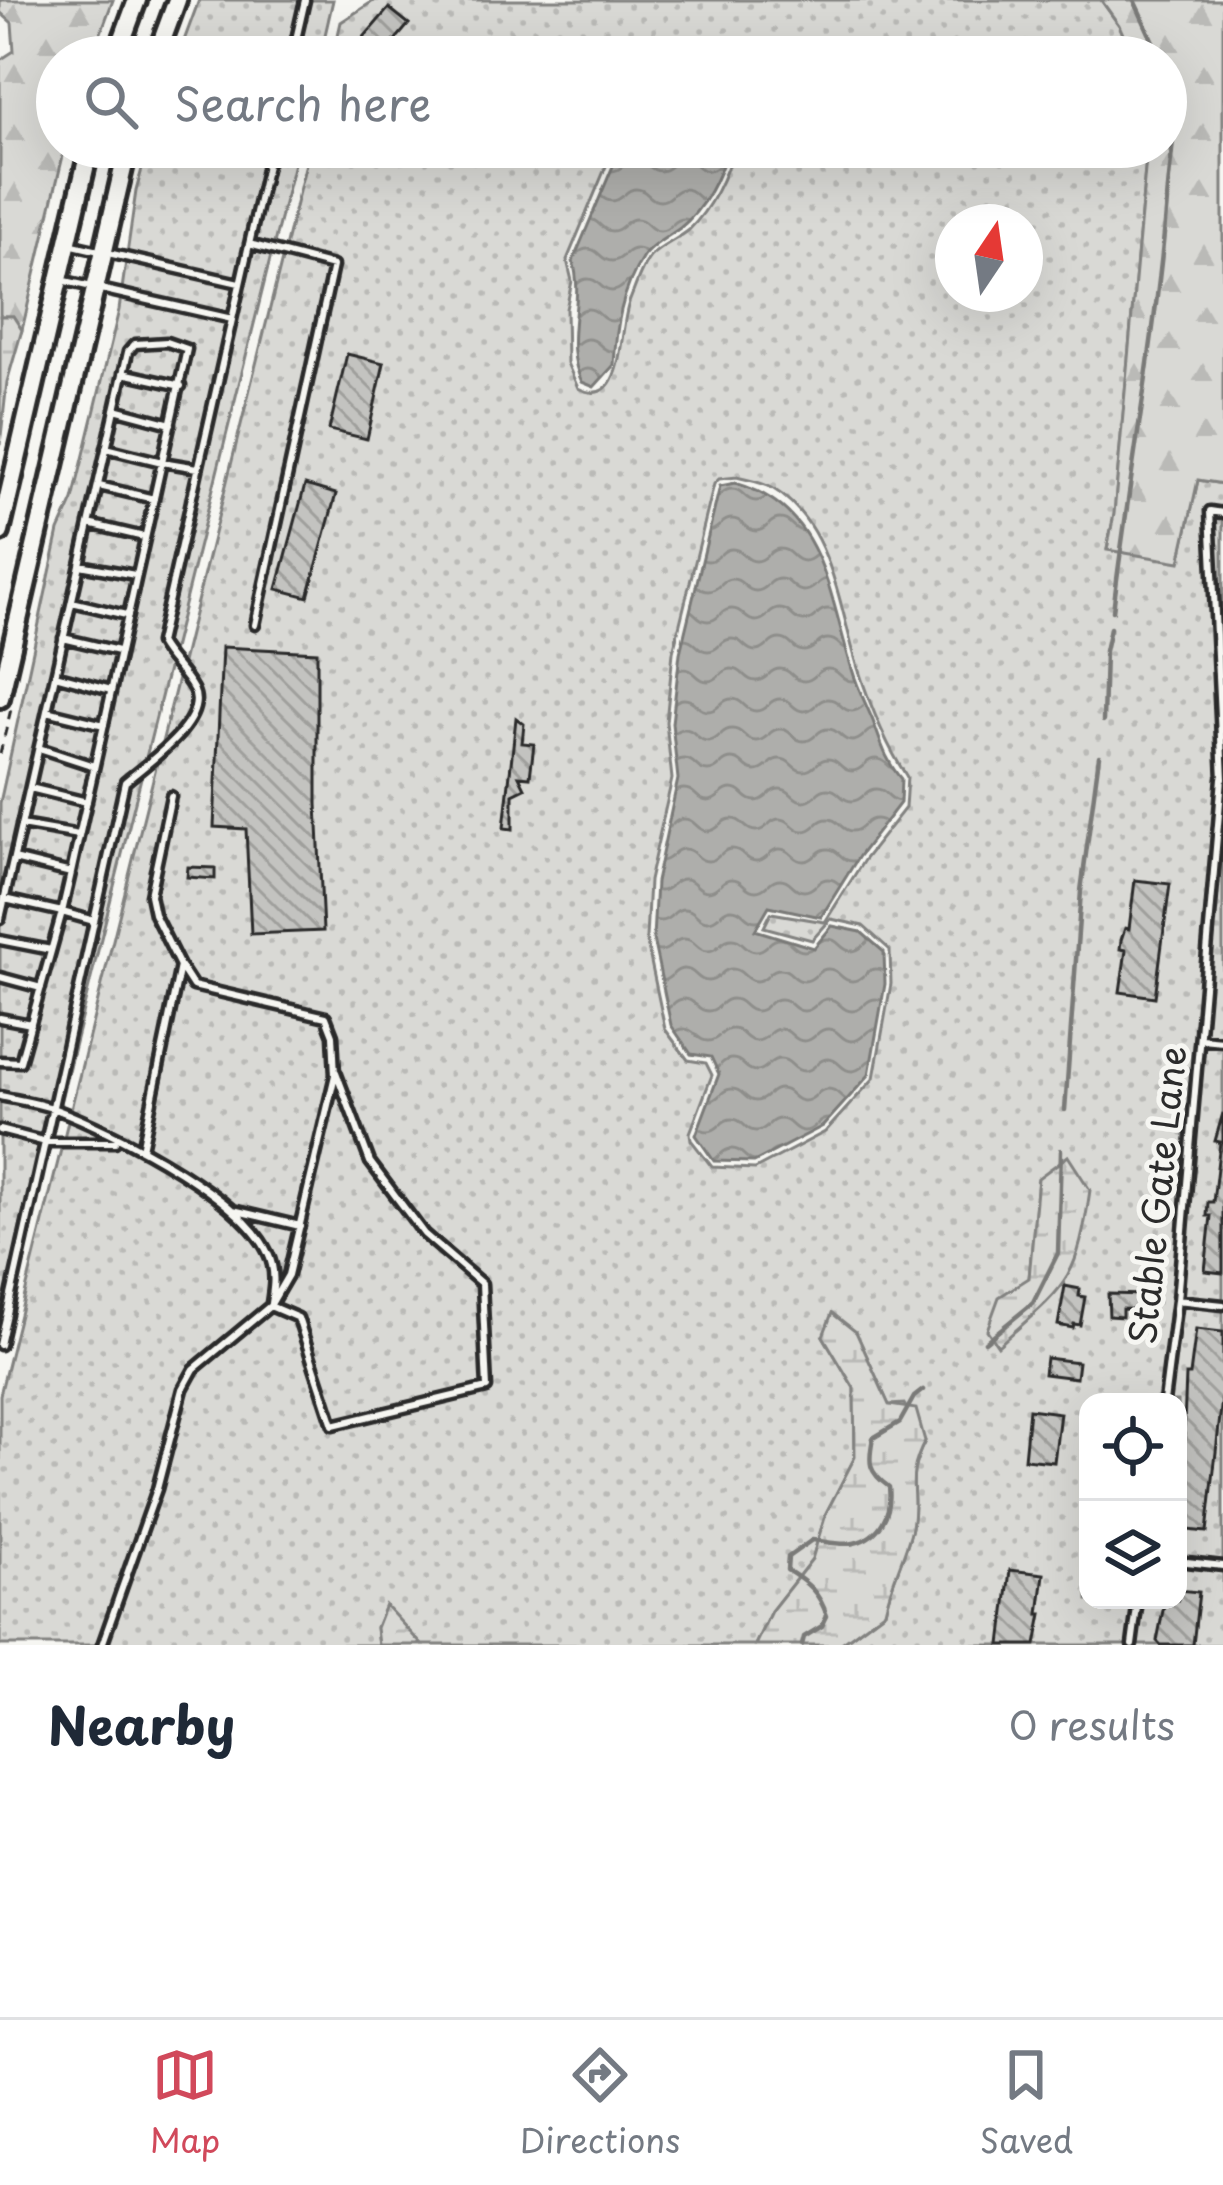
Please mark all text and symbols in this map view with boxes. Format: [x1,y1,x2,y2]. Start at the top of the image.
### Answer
search box [36,36,1187,168]
text: Search here [174,68,431,136]
icon: search [78,69,144,135]
north arrow [935,204,1043,312]
street label: Stable Gate Lane [1113,1043,1199,1347]
map controls [1079,1393,1187,1609]
button: locate [1079,1393,1187,1501]
button: layers [1079,1501,1187,1609]
text: Nearby [48,1685,235,1762]
text: 0 results [1009,1694,1175,1753]
tab: Map [150,2042,220,2164]
tab: Directions [520,2042,680,2164]
tab: Saved [980,2042,1073,2164]

